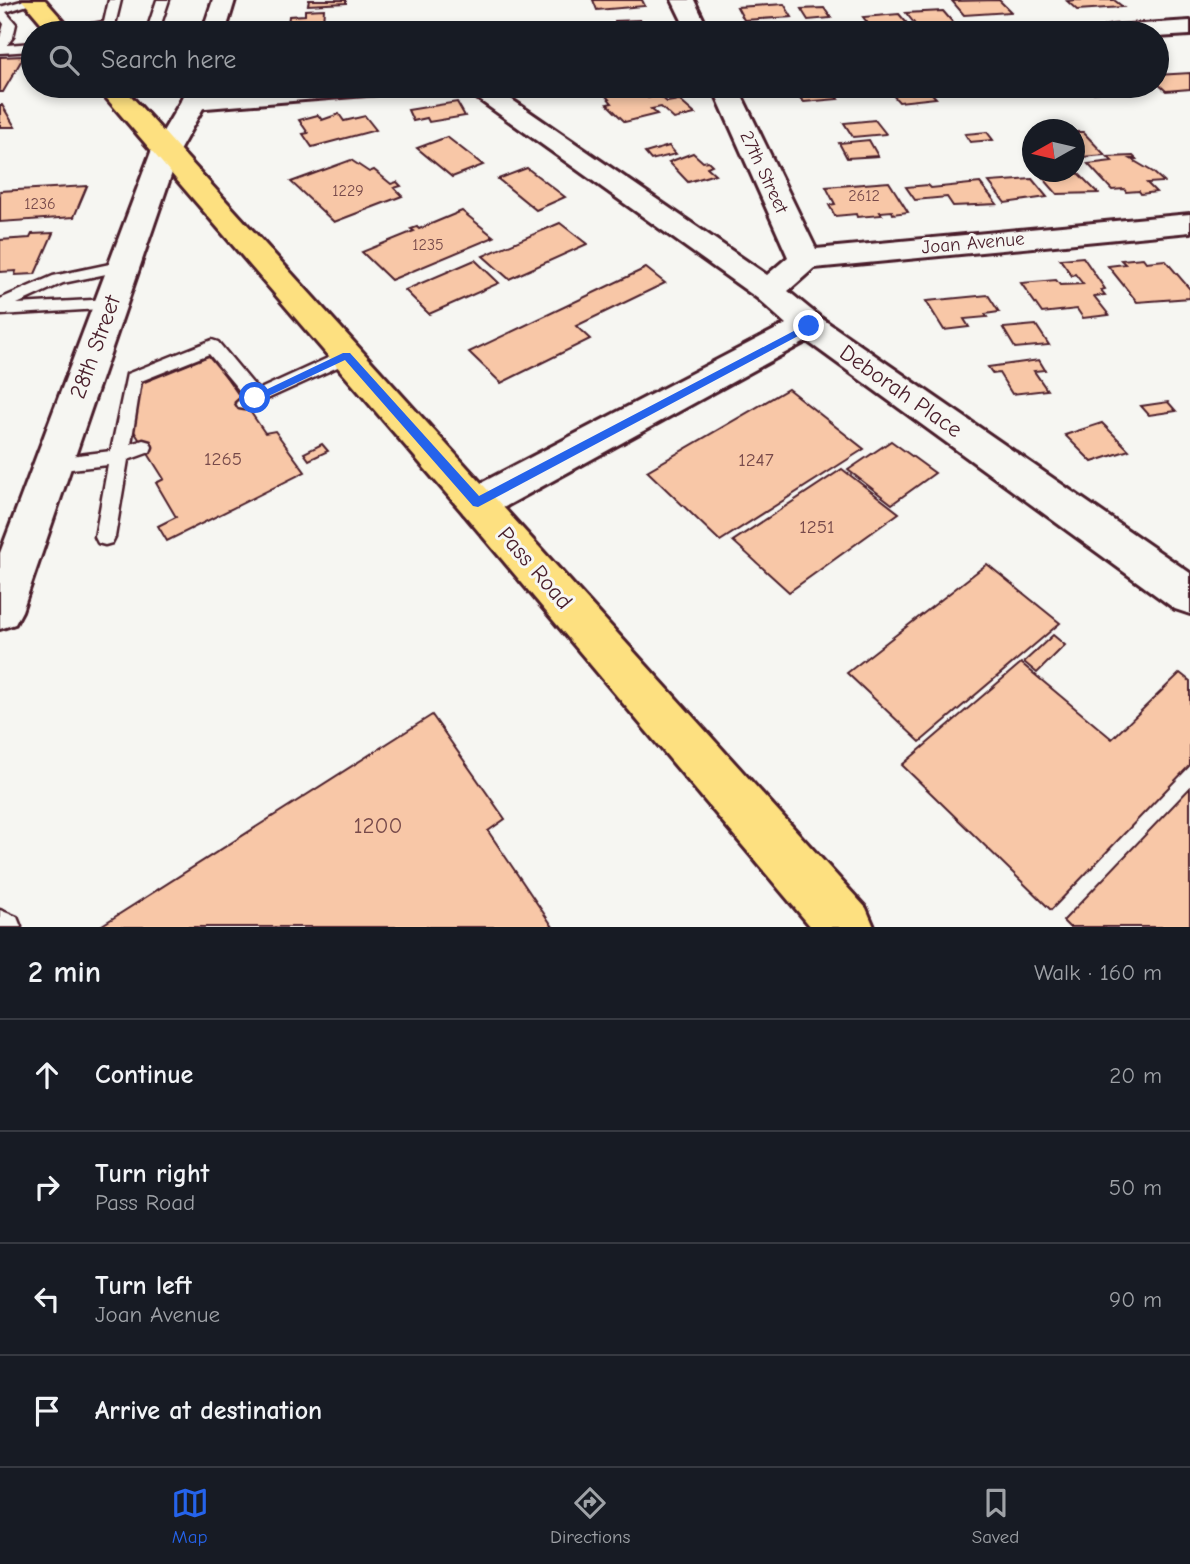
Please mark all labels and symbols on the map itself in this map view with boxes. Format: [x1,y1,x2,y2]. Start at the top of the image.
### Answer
north arrow [1022,119,1085,182]
street label: 27th Street [735,127,793,217]
house number: 1229 [332,182,364,200]
house number: 2612 [848,187,880,205]
house number: 1236 [24,195,56,213]
street label: Joan Avenue [921,228,1025,258]
house number: 1235 [412,236,444,254]
street label: 28th Street [64,290,127,402]
route end [793,310,824,341]
street label: Deborah Place [835,339,967,443]
route start [239,382,270,413]
house number: 1265 [204,448,242,470]
house number: 1247 [738,449,774,471]
house number: 1251 [799,516,835,538]
street label: Pass Road [492,521,578,615]
house number: 1200 [353,812,403,839]

